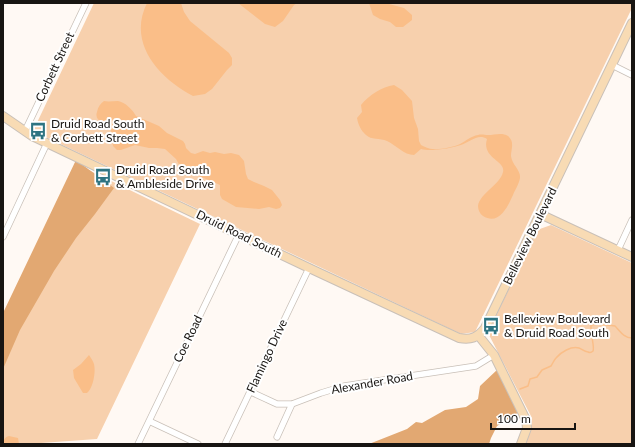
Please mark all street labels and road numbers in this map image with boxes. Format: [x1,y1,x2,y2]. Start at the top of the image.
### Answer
street label: Corbett Street [32,29,77,104]
street label: Belleview Boulevard [499,185,560,287]
street label: Druid Road South [194,206,284,261]
street label: Coe Road [170,313,205,365]
street label: Flamingo Drive [243,317,290,395]
street label: Alexander Road [330,368,414,397]

